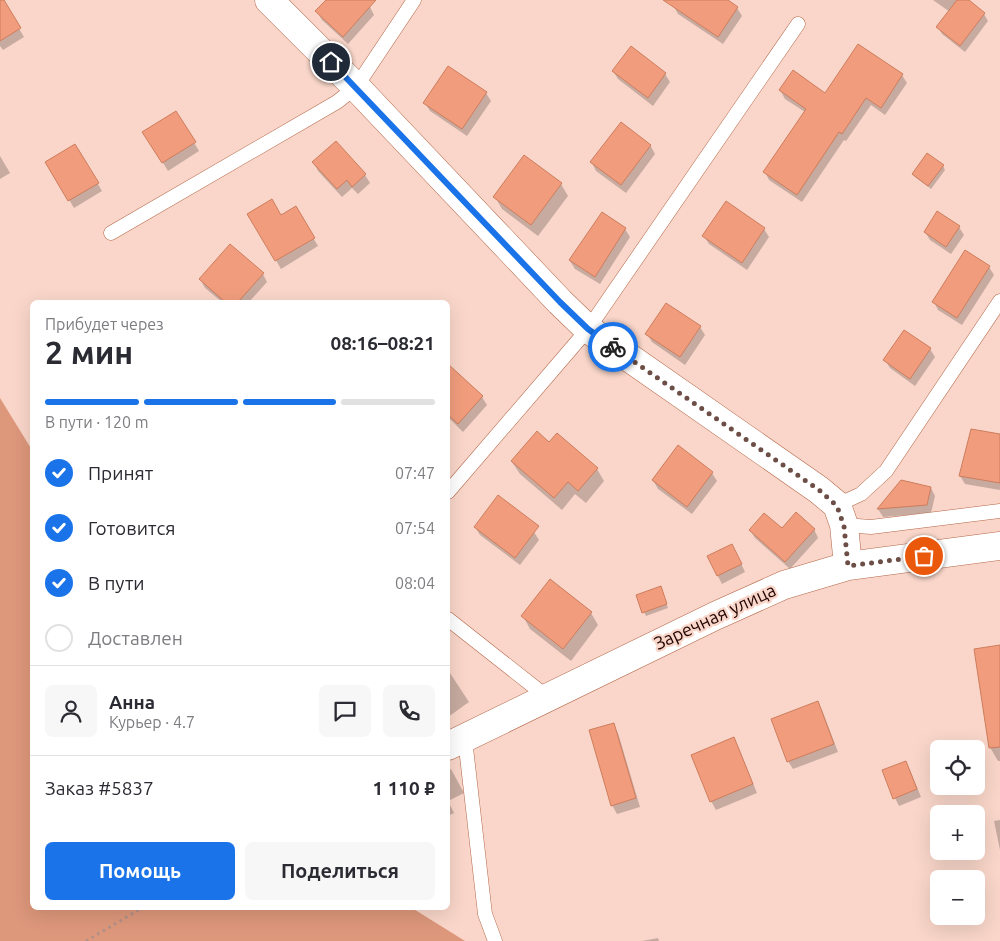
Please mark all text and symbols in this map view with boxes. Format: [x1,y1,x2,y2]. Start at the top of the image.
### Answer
pin [310,41,352,83]
icon: home [317,48,345,76]
text: Прибудет через [45,315,164,333]
courier [588,322,638,372]
text: 08:16–08:21 [330,332,435,354]
icon: bike [599,333,627,361]
text: 2 мин [45,334,133,370]
text: В пути · 120 m [45,413,148,431]
icon: check [45,459,73,487]
text: Принят [88,462,153,484]
text: 07:47 [395,464,435,482]
icon: check [45,514,73,542]
text: Готовится [88,517,175,539]
text: 07:54 [395,519,435,537]
pin [903,535,945,577]
icon: bag [910,542,938,570]
icon: check [45,569,73,597]
text: В пути [88,572,145,594]
text: 08:04 [395,574,435,592]
street label: Заречная улица [650,579,779,653]
text: Доставлен [88,627,183,649]
button: person [45,685,97,737]
button: chat [319,685,371,737]
button: phone [383,685,435,737]
text: Анна [109,691,155,713]
text: Курьер · 4.7 [109,713,195,731]
map controls [930,740,985,925]
button: locate [930,740,985,795]
text: Заказ #5837 [45,777,154,799]
text: 1 110 ₽ [372,777,435,799]
button: + [930,805,985,860]
button: Помощь [45,842,235,900]
button: Поделиться [245,842,435,900]
button: − [930,870,985,925]

